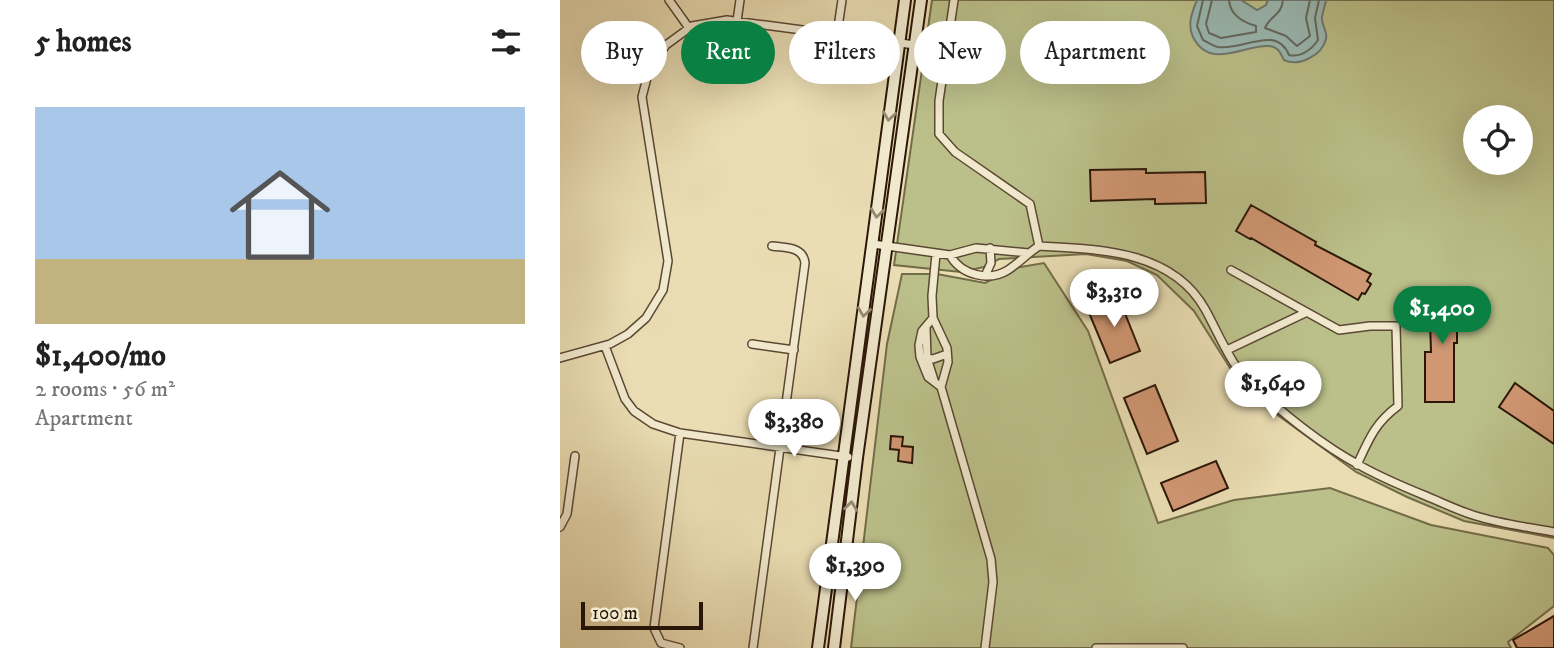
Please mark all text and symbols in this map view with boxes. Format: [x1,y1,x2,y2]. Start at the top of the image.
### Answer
chip: Buy [581,21,667,84]
chip: Rent [681,21,775,84]
chip: Filters [789,21,900,84]
chip: New [914,21,1006,84]
chip: Apartment [1020,21,1170,84]
icon: filters [487,23,525,61]
text: 5 homes [35,24,131,61]
map controls [1463,105,1533,175]
button: locate [1463,105,1533,175]
one-way arrow [882,110,897,122]
icon: home [217,152,343,278]
one-way arrow [869,207,884,218]
pin: $3,310 [1057,270,1171,329]
text: $3,310 [1086,277,1142,306]
pin: $1,400 [1385,286,1499,346]
text: $1,400 [1409,294,1475,323]
one-way arrow [856,306,871,318]
text: $1,400/mo [35,338,166,375]
pin: $1,640 [1216,362,1330,421]
text: $1,640 [1241,369,1305,398]
text: 2 rooms · 56 m² [35,375,175,404]
pin: $3,380 [737,400,851,459]
text: Apartment [35,404,133,433]
text: $3,380 [764,407,824,436]
one-way arrow [844,500,859,512]
pin: $1,390 [798,544,912,603]
text: $1,390 [825,551,885,580]
scale bar [581,599,704,631]
text: 100 m [592,602,638,625]

